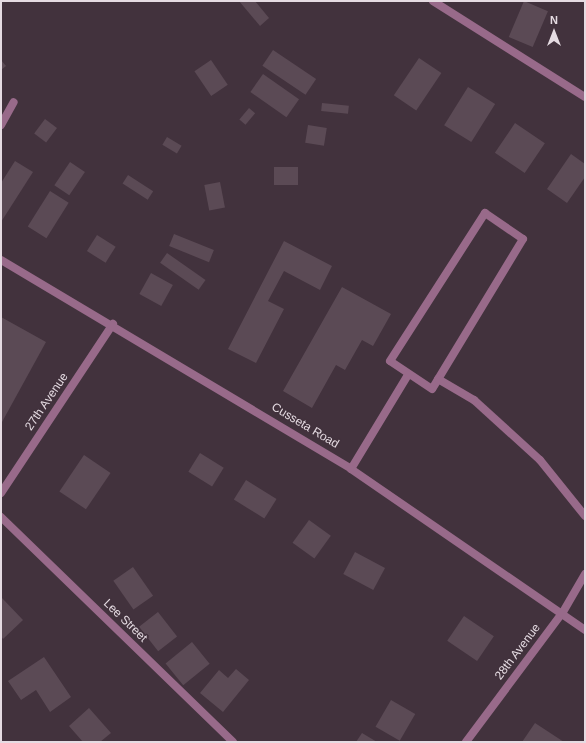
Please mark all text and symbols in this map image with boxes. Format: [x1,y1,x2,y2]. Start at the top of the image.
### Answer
north arrow [534,12,574,52]
text: N [550,14,558,26]
street label: 27th Avenue [22,370,72,434]
street label: Cusseta Road [269,400,341,452]
street label: Lee Street [100,597,150,645]
street label: 28th Avenue [492,621,544,683]

